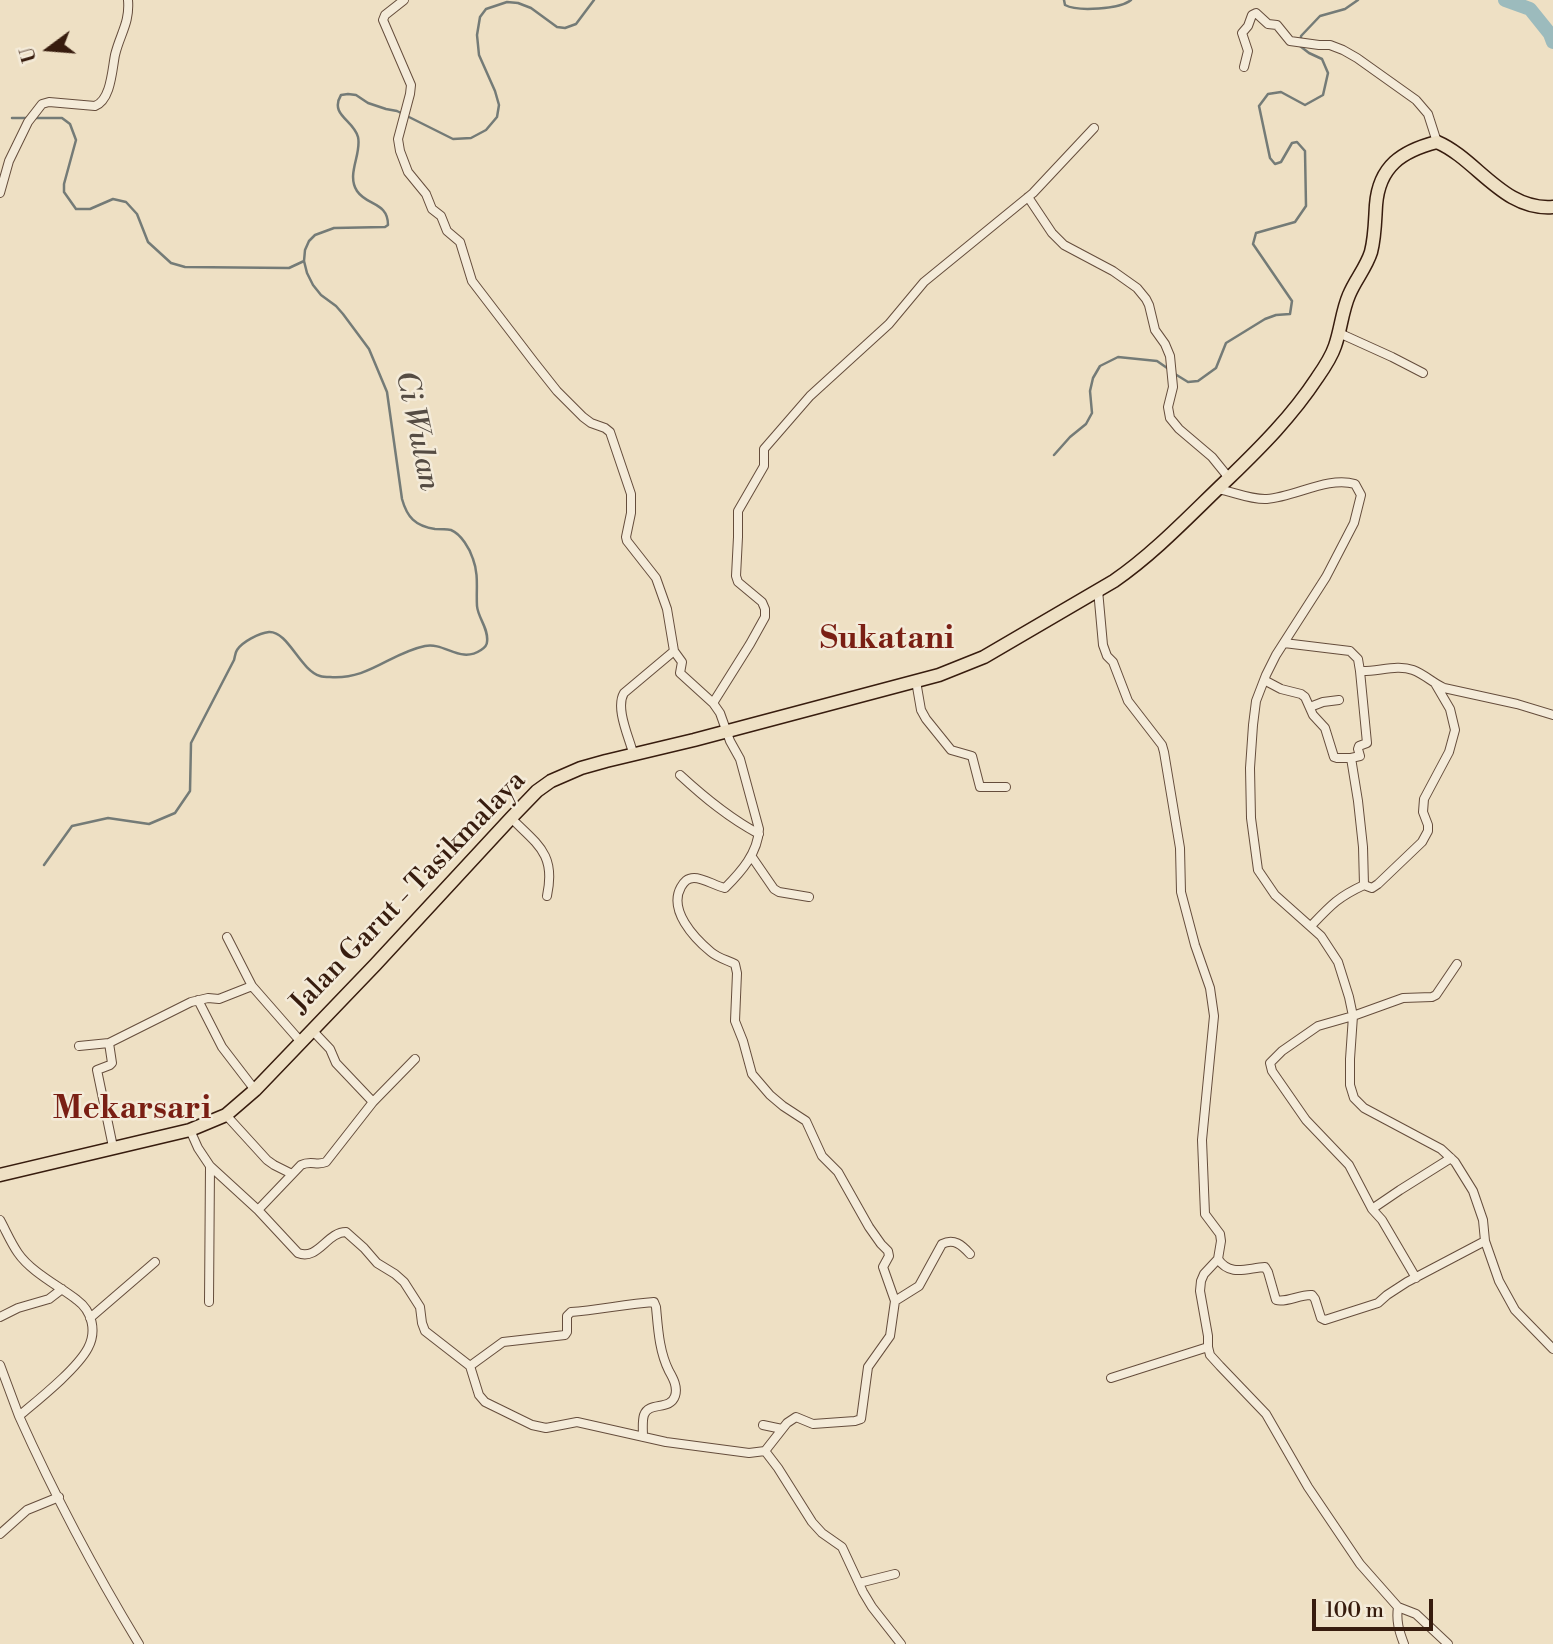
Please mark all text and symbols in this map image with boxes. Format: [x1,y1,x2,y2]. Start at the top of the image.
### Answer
north arrow [14,14,84,84]
text: U [15,44,42,65]
water label: Ci Wulan [386,368,446,494]
district label: Sukatani [820,621,954,659]
street label: Jalan Garut - Tasikmalaya [284,765,534,1021]
district label: Mekarsari [53,1091,211,1129]
scale bar [1315,1584,1436,1628]
text: 100 m [1325,1598,1384,1624]

